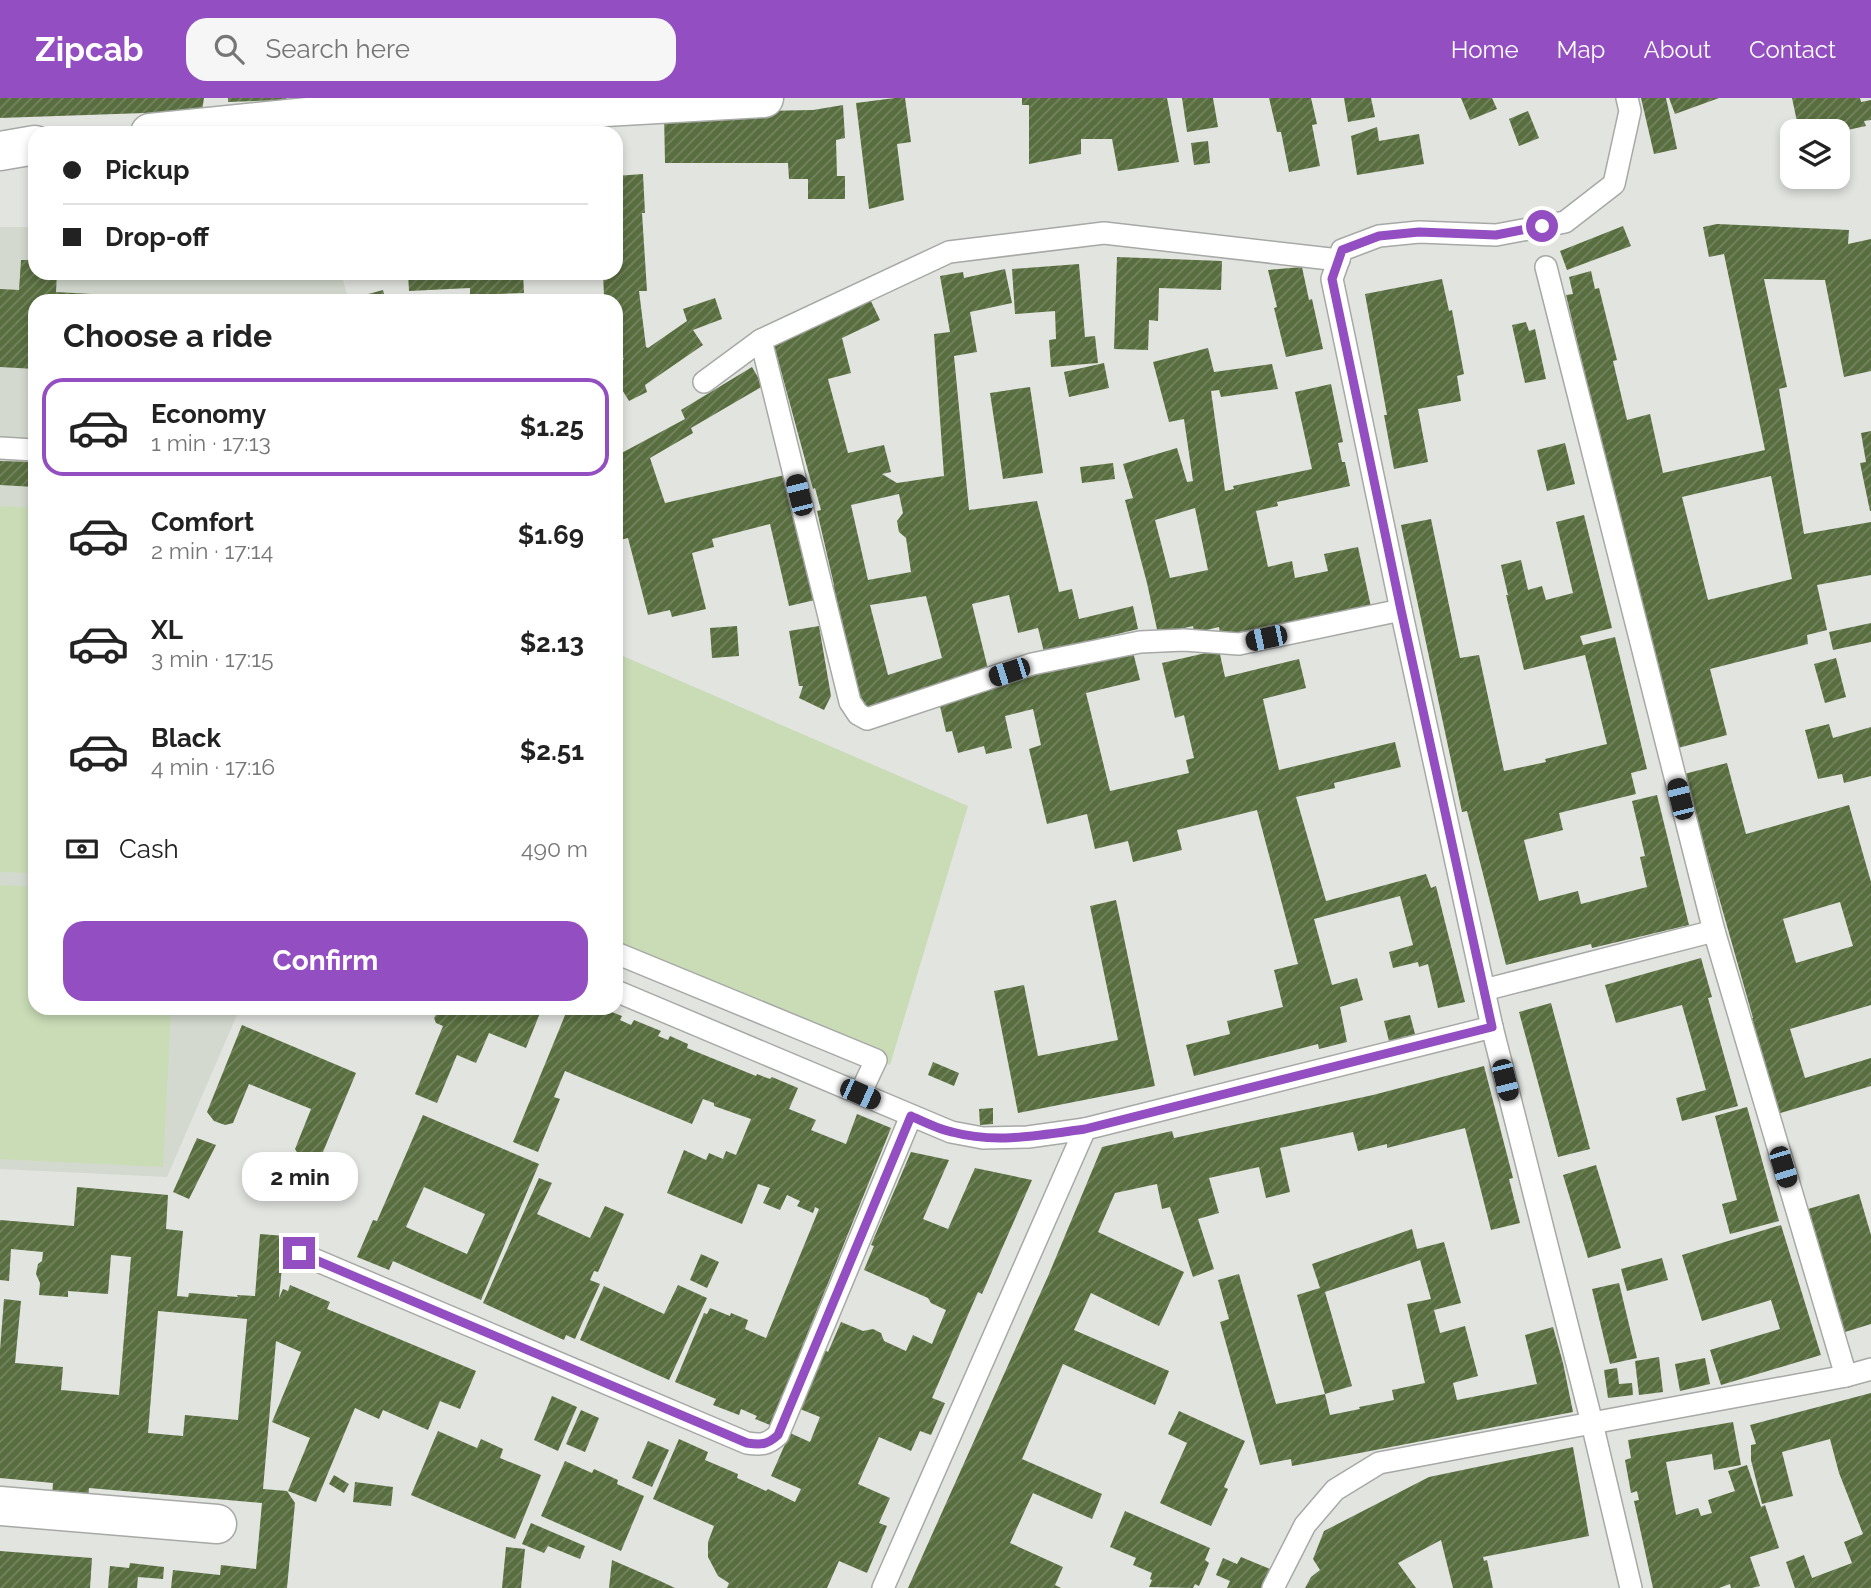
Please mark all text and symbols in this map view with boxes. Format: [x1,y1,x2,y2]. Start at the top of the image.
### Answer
search box [186,18,676,81]
text: Zipcab [35,30,144,69]
icon: search [210,30,248,68]
text: Search here [266,34,410,64]
text: Home [1451,35,1519,64]
text: Map [1557,35,1605,64]
text: About [1643,35,1711,64]
text: Contact [1749,35,1836,64]
map controls [1780,119,1850,189]
button: layers [1780,119,1850,189]
text: Pickup [105,155,190,185]
route start [1526,210,1558,242]
text: Drop-off [105,222,209,252]
text: Choose a ride [63,317,272,354]
icon: car [67,396,130,459]
text: Economy [151,399,266,429]
text: $1.25 [520,412,584,442]
text: 1 min · 17:13 [151,429,271,456]
car [784,472,815,518]
icon: car [67,504,130,567]
text: Comfort [151,507,254,537]
text: $1.69 [518,520,584,550]
text: 2 min · 17:14 [151,537,273,564]
icon: car [67,612,130,675]
text: XL [151,615,183,645]
car [1244,623,1289,653]
text: $2.13 [520,628,584,658]
text: 3 min · 17:15 [151,645,274,672]
car [986,656,1033,688]
icon: car [67,720,130,783]
text: Black [151,723,221,753]
text: $2.51 [520,736,584,766]
text: 4 min · 17:16 [151,753,275,780]
car [1665,776,1696,822]
icon: cash [63,830,101,868]
text: Cash [119,834,179,864]
text: 490 m [521,835,588,862]
button: Confirm [63,921,588,1001]
car [1490,1057,1521,1103]
car [837,1076,884,1112]
car [1767,1144,1800,1190]
callout: 2 min [241,1152,357,1200]
text: 2 min [270,1163,330,1190]
route end [283,1237,315,1269]

